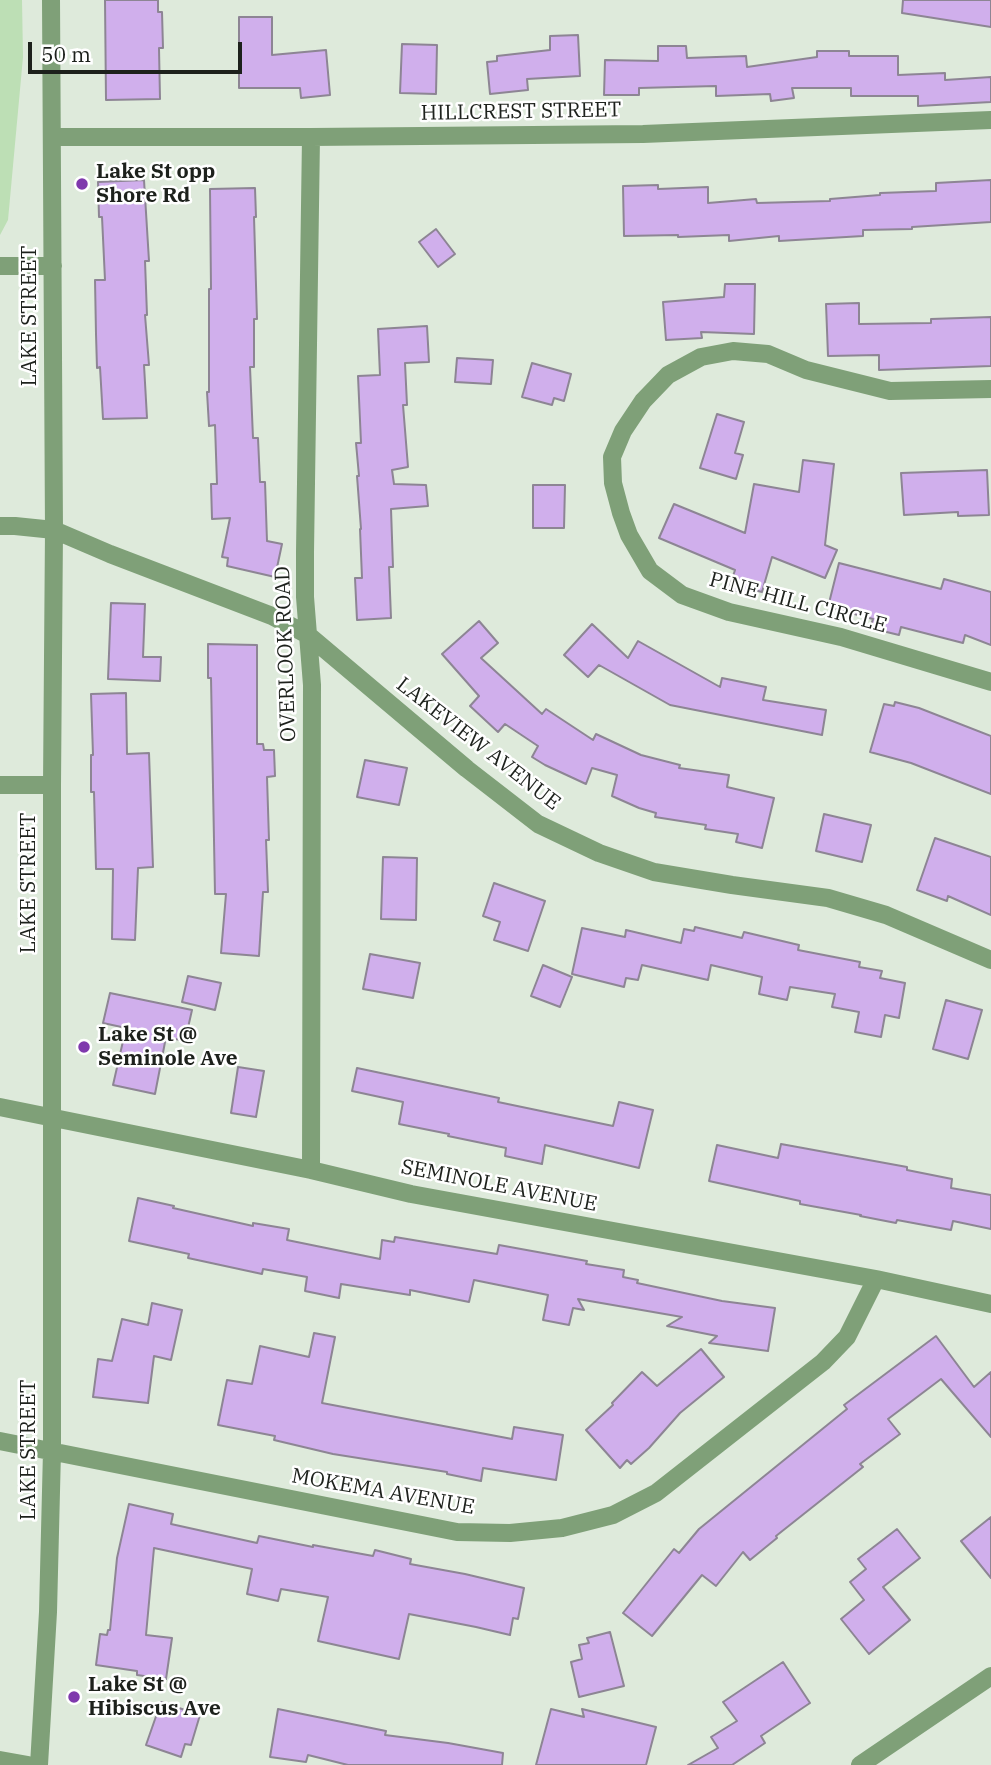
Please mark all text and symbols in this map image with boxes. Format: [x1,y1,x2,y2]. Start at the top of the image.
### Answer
scale bar [32,28,245,72]
text: 50 m [41,40,91,68]
street label: HILLCREST STREET [420,98,622,126]
place label: Lake St opp Shore Rd [96,159,215,209]
marker: Lake St opp Shore Rd [74,176,90,192]
street label: LAKE STREET [17,246,43,386]
street label: OVERLOOK ROAD [270,566,302,742]
street label: PINE HILL CIRCLE [706,567,890,639]
street label: LAKEVIEW AVENUE [391,672,565,816]
street label: LAKE STREET [16,813,42,953]
place label: Lake St @ Seminole Ave [98,1022,238,1072]
marker: Lake St @ Seminole Ave [76,1039,92,1055]
street label: SEMINOLE AVENUE [399,1155,599,1217]
street label: LAKE STREET [16,1380,42,1520]
street label: MOKEMA AVENUE [290,1464,476,1520]
place label: Lake St @ Hibiscus Ave [88,1672,221,1722]
marker: Lake St @ Hibiscus Ave [66,1689,82,1705]

